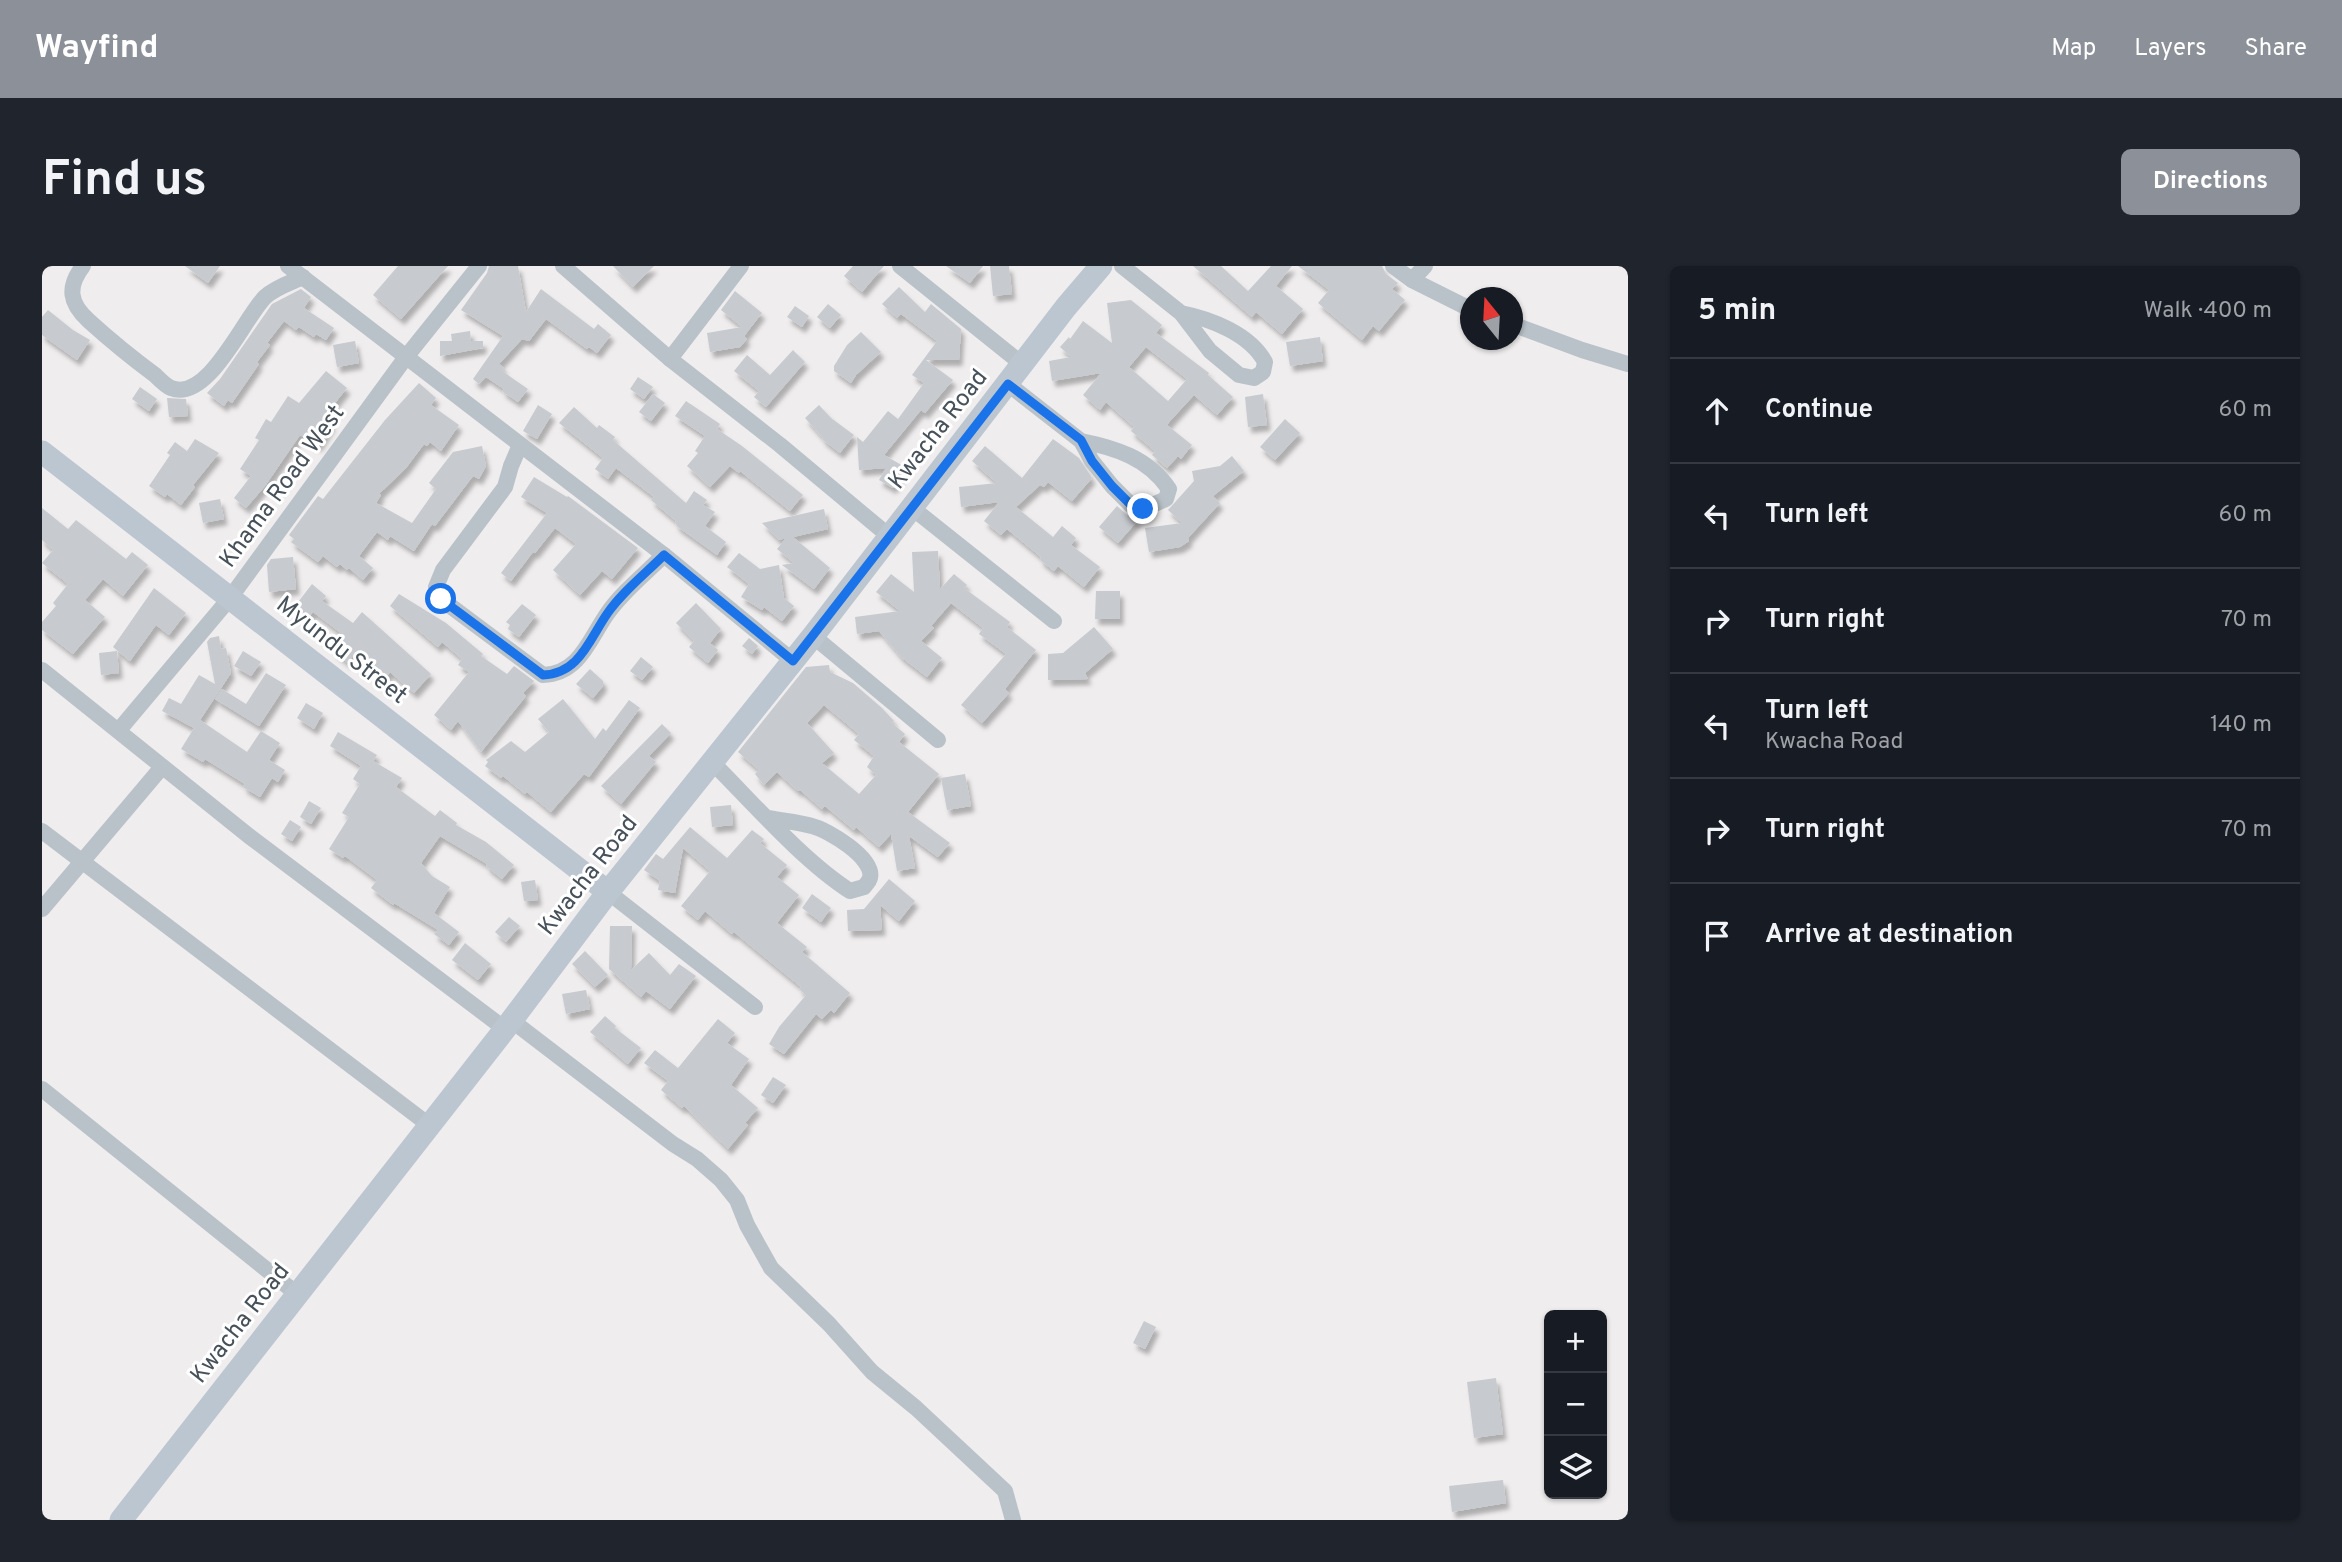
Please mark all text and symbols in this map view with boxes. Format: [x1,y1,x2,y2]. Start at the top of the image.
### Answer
text: Wayfind [35,28,158,70]
text: Map [2051,34,2096,64]
text: Layers [2134,34,2206,64]
text: Share [2244,34,2307,64]
button: Directions [2121,149,2300,215]
text: Find us [42,151,207,213]
north arrow [1460,287,1523,350]
text: 5 min [1698,293,1776,330]
text: Walk · 400 m [2144,297,2272,326]
street label: Kwacha Road [883,364,995,496]
icon: ahead [1698,392,1736,430]
text: Continue [1765,394,1873,427]
text: 60 m [2219,396,2272,425]
street label: Khama Road West [214,400,352,574]
route end [1127,493,1158,524]
icon: left [1698,497,1736,535]
text: Turn left [1765,499,1869,532]
text: 60 m [2219,501,2272,530]
route start [425,583,456,614]
street label: Myundu Street [269,590,413,712]
icon: right [1698,602,1736,640]
text: Turn right [1765,604,1885,637]
text: 70 m [2221,606,2272,635]
text: Turn left [1765,695,1869,728]
icon: left [1698,707,1736,745]
text: 140 m [2210,711,2272,740]
text: Kwacha Road [1765,728,1903,757]
street label: Kwacha Road [533,810,645,942]
icon: right [1698,812,1736,850]
text: Turn right [1765,814,1885,847]
text: 70 m [2221,816,2272,845]
icon: arrive [1698,917,1736,955]
text: Arrive at destination [1765,919,2013,952]
street label: Kwacha Road [185,1258,297,1390]
map controls [1544,1310,1607,1499]
button: + [1544,1310,1607,1373]
button: − [1544,1373,1607,1436]
button: layers [1544,1436,1607,1499]

